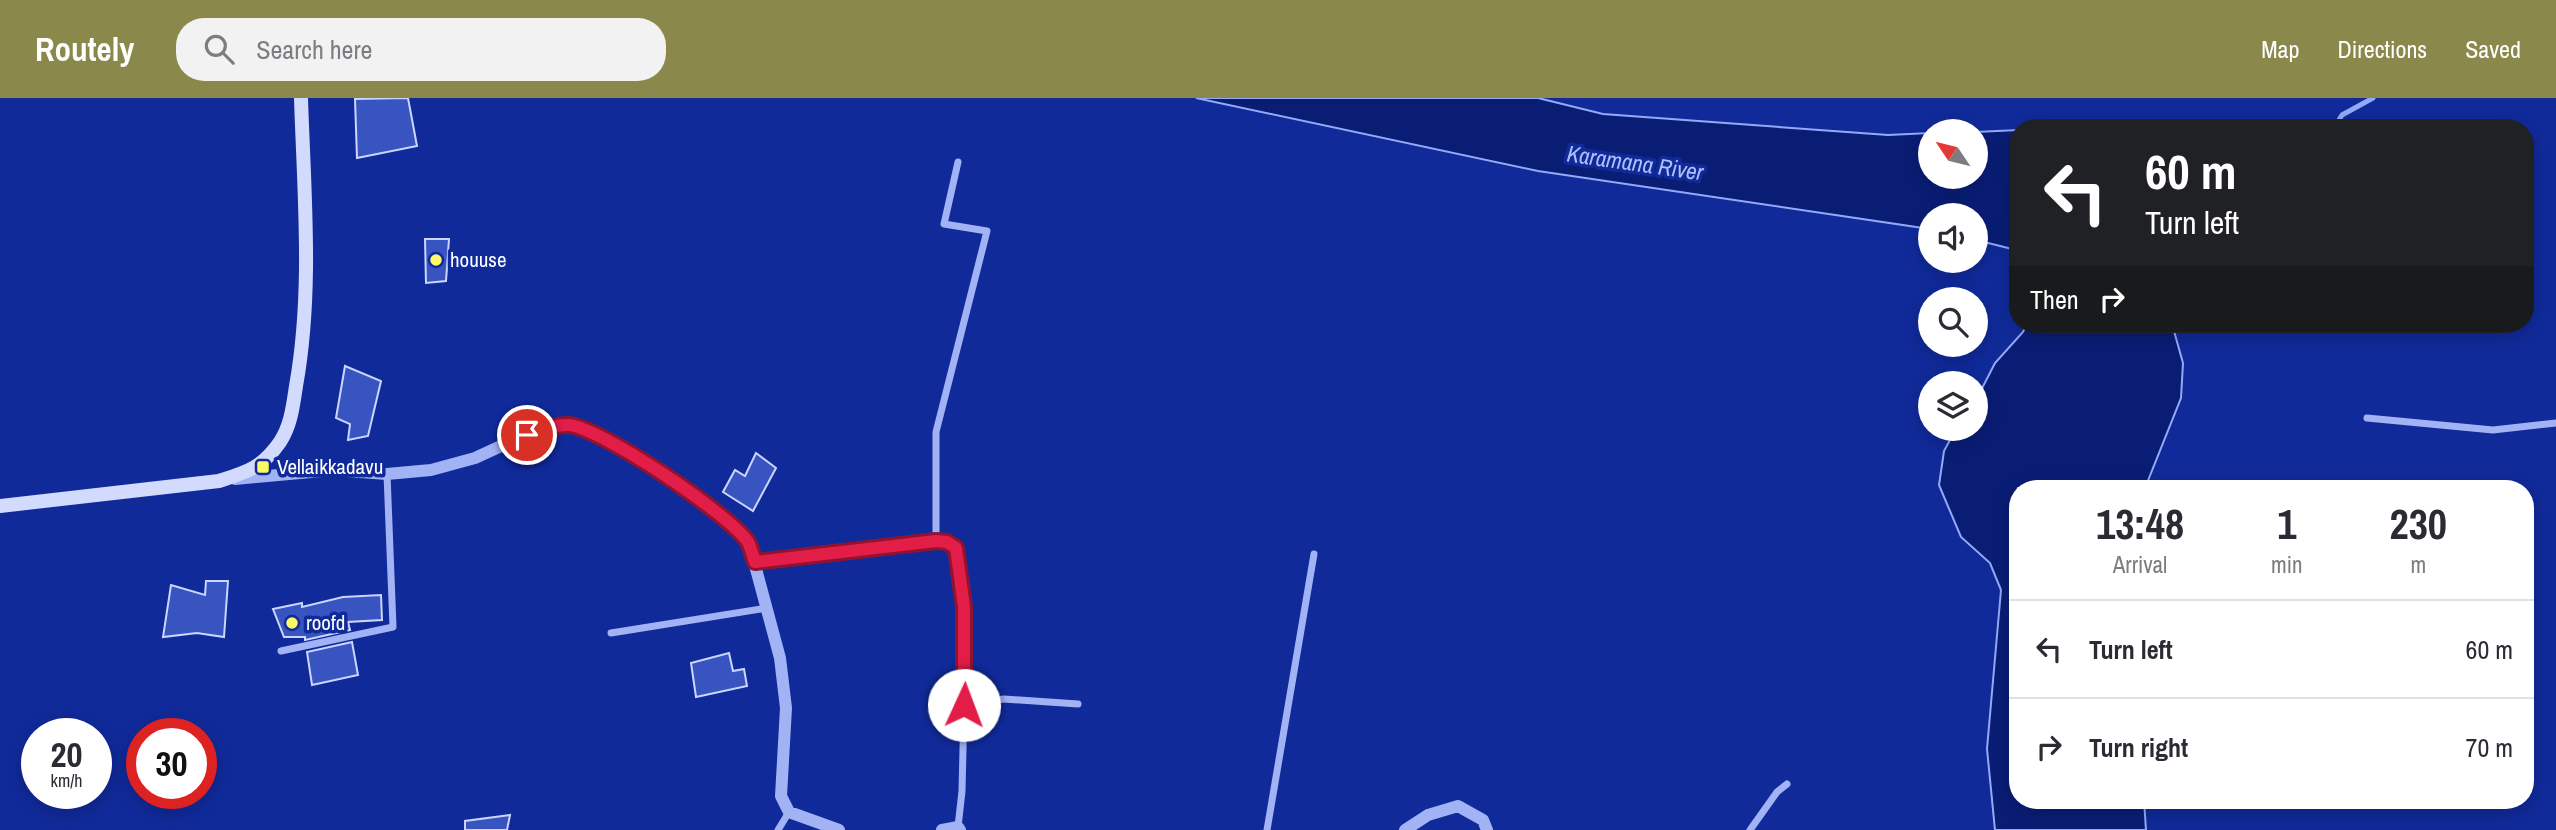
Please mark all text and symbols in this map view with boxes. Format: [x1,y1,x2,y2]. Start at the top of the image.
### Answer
search box [176,18,666,81]
text: Routely [35,27,134,71]
icon: search [200,30,238,68]
text: Search here [256,32,372,67]
text: Map [2261,33,2299,65]
text: Directions [2337,33,2427,65]
text: Saved [2465,33,2521,65]
north arrow [1918,119,1988,189]
map controls [1918,119,1988,441]
water label: Karamana River [1565,138,1706,188]
text: 60 m [2145,138,2237,204]
icon: left [2030,147,2121,238]
text: Turn left [2145,201,2239,244]
button: sound [1918,203,1988,273]
place label: houuse [450,245,507,274]
marker: houuse [428,252,444,268]
icon: right [2093,280,2131,318]
text: Then [2030,282,2079,317]
button: search [1918,287,1988,357]
button: layers [1918,371,1988,441]
pin [497,405,557,465]
icon: arrive [508,416,546,454]
place label: Vellaikkadavu [277,452,383,481]
marker: Vellaikkadavu [255,459,271,475]
text: 13:48 [2096,496,2184,552]
text: 1 [2277,496,2296,552]
text: 230 [2390,496,2447,552]
text: Arrival [2113,549,2167,580]
text: min [2271,549,2303,580]
text: m [2410,549,2426,580]
place label: roofd [306,608,345,637]
marker: roofd [284,615,300,631]
icon: left [2030,630,2068,668]
text: Turn left [2089,632,2173,667]
text: 60 m [2466,632,2513,667]
position arrow [927,668,1001,742]
speed limit sign: 30 [126,718,217,809]
icon: right [2030,728,2068,766]
text: Turn right [2089,730,2188,765]
text: 70 m [2466,730,2513,765]
text: 20 [51,731,82,778]
text: km/h [51,768,83,793]

